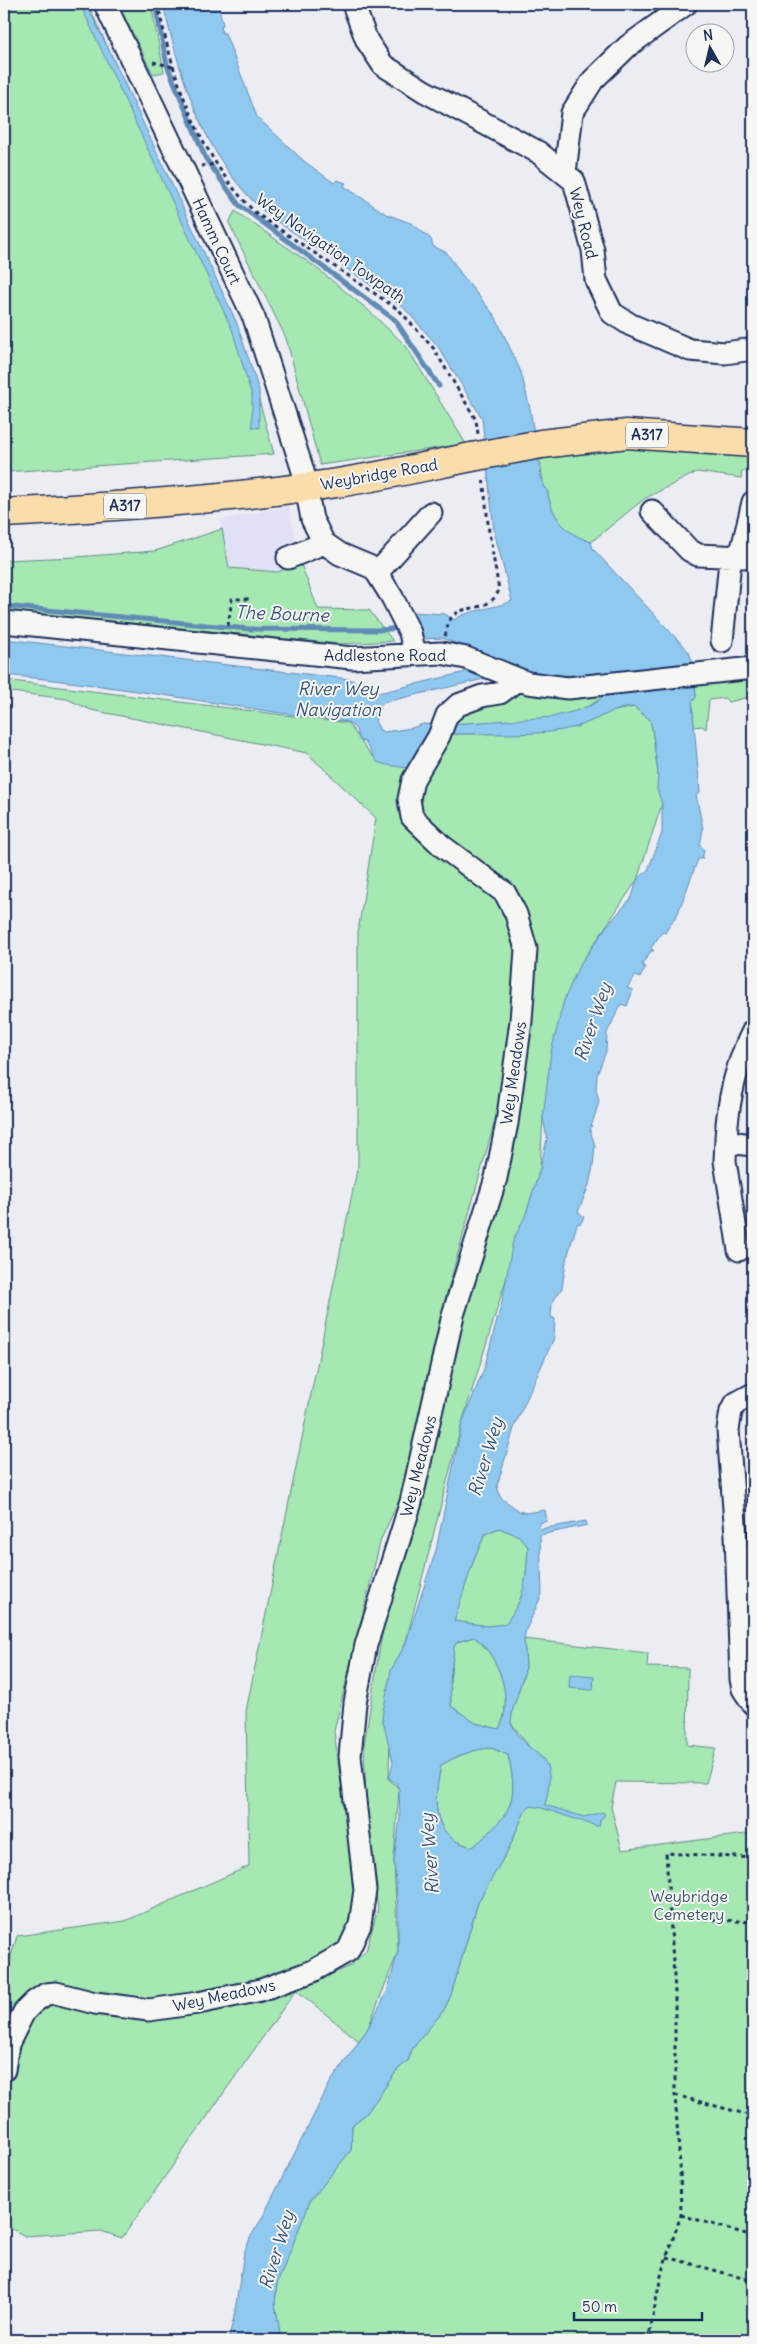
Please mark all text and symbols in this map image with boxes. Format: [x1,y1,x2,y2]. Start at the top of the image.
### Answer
north arrow [684,22,734,72]
text: N [702,26,714,45]
street label: Wey Road [565,185,603,261]
street label: Wey Navigation Towpath [252,189,410,307]
street label: Hamm Court [188,195,246,288]
road number: A317 [626,422,668,448]
street label: Weybridge Road [319,454,439,494]
road number: A317 [104,494,146,518]
water label: The Bourne [235,600,331,627]
street label: Addlestone Road [324,645,446,665]
water label: River Wey Navigation [295,677,382,721]
water label: River Wey [568,978,617,1064]
street label: Wey Meadows [496,1020,530,1126]
street label: Wey Meadows [396,1413,440,1519]
water label: River Wey [463,1413,509,1499]
water label: River Wey [415,1811,444,1895]
park label: Weybridge Cemetery [650,1886,728,1924]
street label: Wey Meadows [171,1974,277,2016]
water label: River Wey [254,2206,300,2292]
scale bar [574,2289,702,2321]
text: 50 m [582,2297,617,2316]

